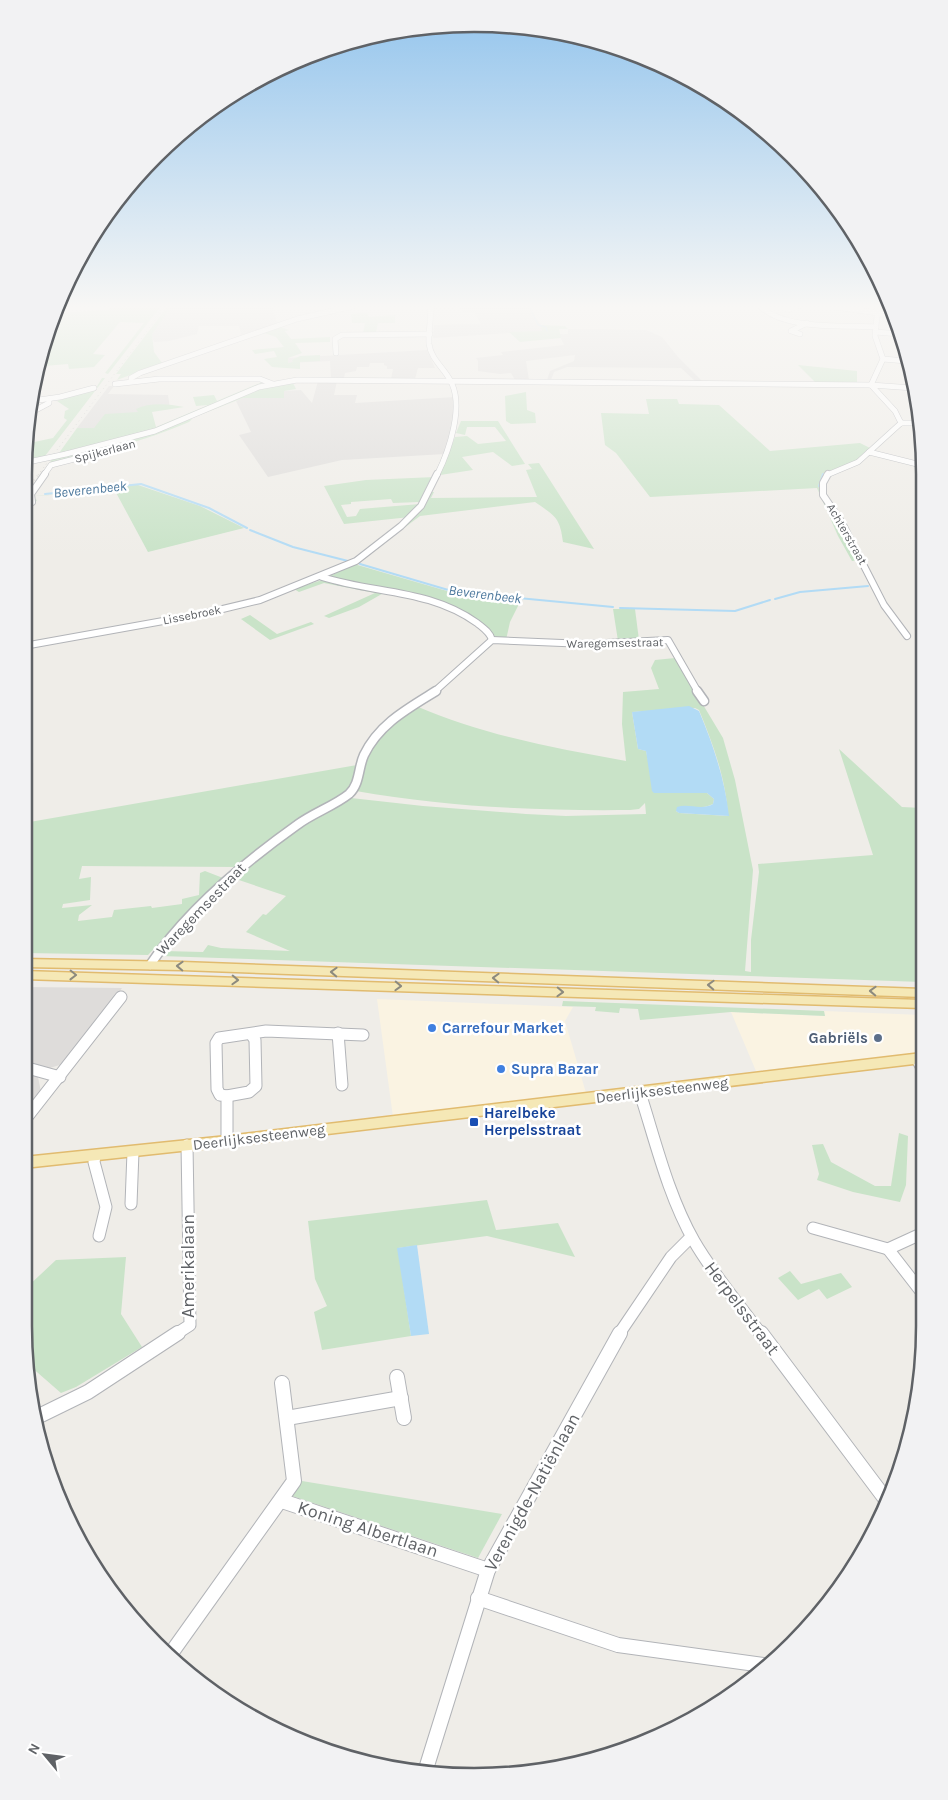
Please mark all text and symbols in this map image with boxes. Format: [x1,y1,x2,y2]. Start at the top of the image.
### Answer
street label: Spijkerlaan [73,436,137,466]
water label: Beverenbeek [53,477,128,502]
street label: Achterstraat [824,501,870,567]
water label: Beverenbeek [447,582,523,608]
street label: Lissebroek [162,602,222,627]
street label: Waregemsestraat [566,635,664,651]
street label: Waregemsestraat [152,859,250,959]
one-way arrow [175,961,183,971]
one-way arrow [330,967,338,978]
one-way arrow [69,970,77,981]
one-way arrow [492,972,500,983]
one-way arrow [232,975,240,985]
one-way arrow [707,980,714,990]
one-way arrow [394,981,402,991]
one-way arrow [869,986,877,996]
one-way arrow [556,987,564,997]
place label: Carrefour Market [442,1019,564,1037]
marker: Carrefour Market [426,1022,438,1034]
place label: Gabriëls [809,1029,868,1047]
marker: Gabriëls [872,1032,884,1044]
place label: Supra Bazar [511,1060,598,1078]
marker: Supra Bazar [495,1063,507,1075]
street label: Deerlijksesteenweg [595,1073,730,1107]
place label: Harelbeke Herpelsstraat [484,1104,581,1139]
marker: Harelbeke Herpelsstraat [468,1116,480,1128]
street label: Deerlijksesteenweg [192,1120,327,1154]
street label: Amerikalaan [177,1214,199,1318]
street label: Herpelsstraat [700,1257,784,1359]
street label: Verenigde-Natiënlaan [479,1409,585,1575]
street label: Koning Albertlaan [295,1496,441,1562]
north arrow [20,1730,70,1780]
text: N [24,1740,44,1757]

